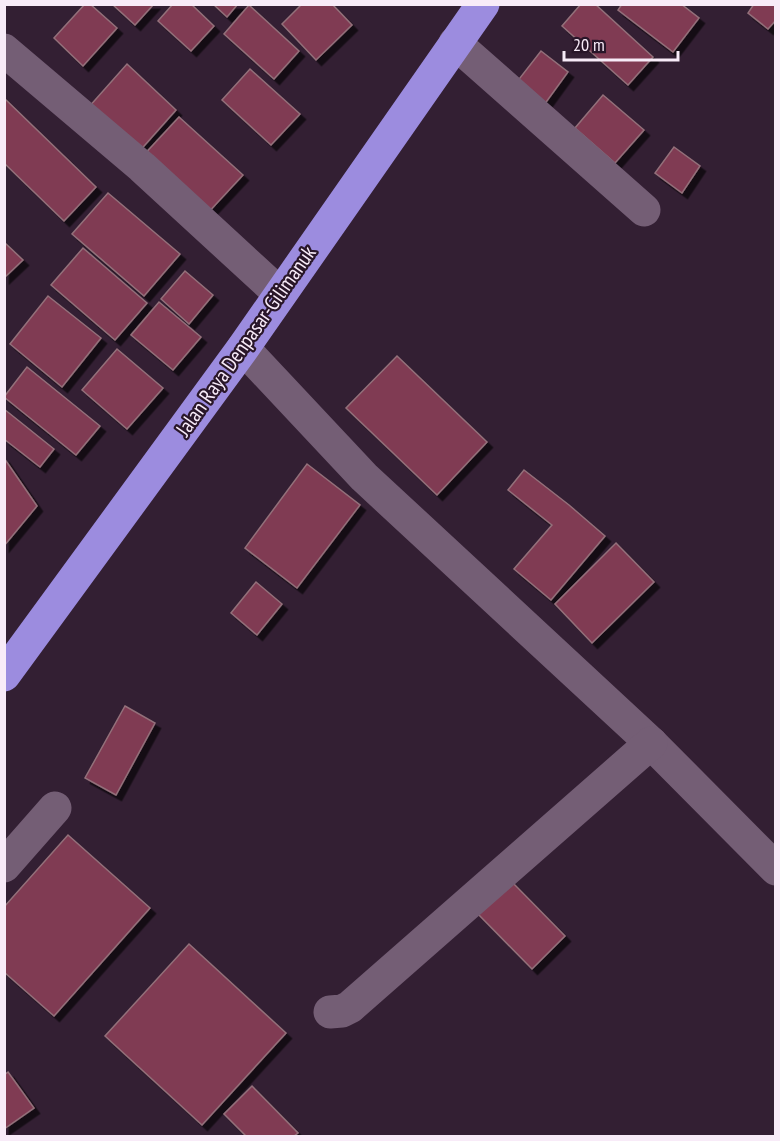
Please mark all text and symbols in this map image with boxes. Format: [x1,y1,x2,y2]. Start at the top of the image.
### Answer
scale bar [564,24,678,62]
text: 20 m [573,33,605,56]
street label: Jalan Raya Denpasar-Gilimanuk [169,240,322,442]

